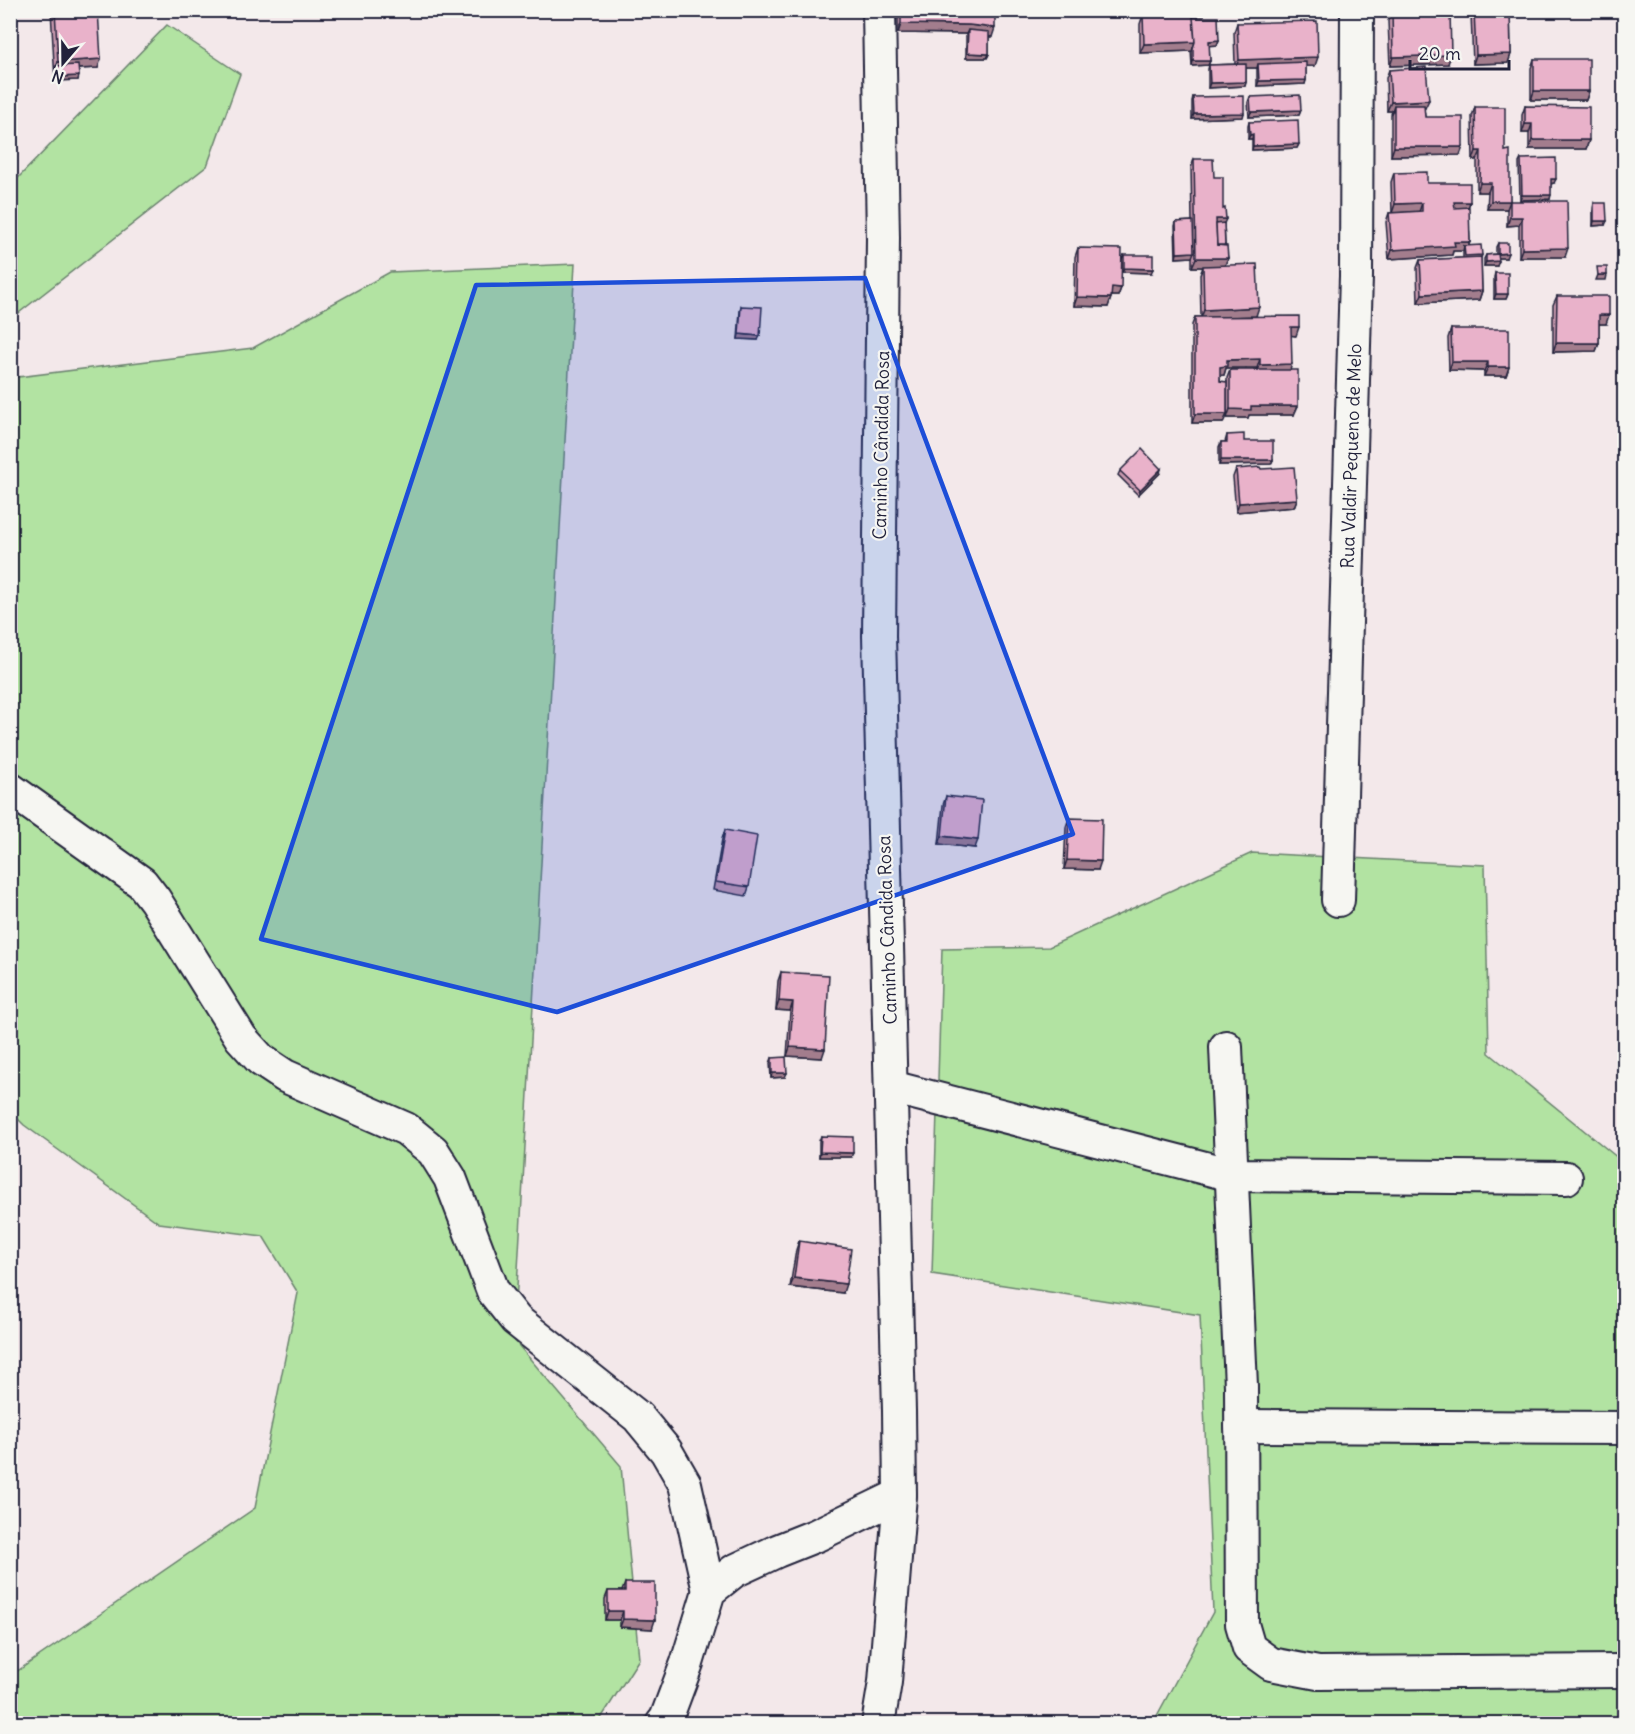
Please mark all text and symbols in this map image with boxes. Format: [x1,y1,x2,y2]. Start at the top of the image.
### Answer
north arrow [33,33,93,93]
scale bar [1410,33,1509,71]
text: 20 m [1419,42,1461,65]
text: N [49,66,66,88]
street label: Rua Valdir Pequeno de Melo [1336,343,1366,569]
street label: Caminho Cândida Rosa [868,350,894,540]
street label: Caminho Cândida Rosa [872,835,902,1025]

